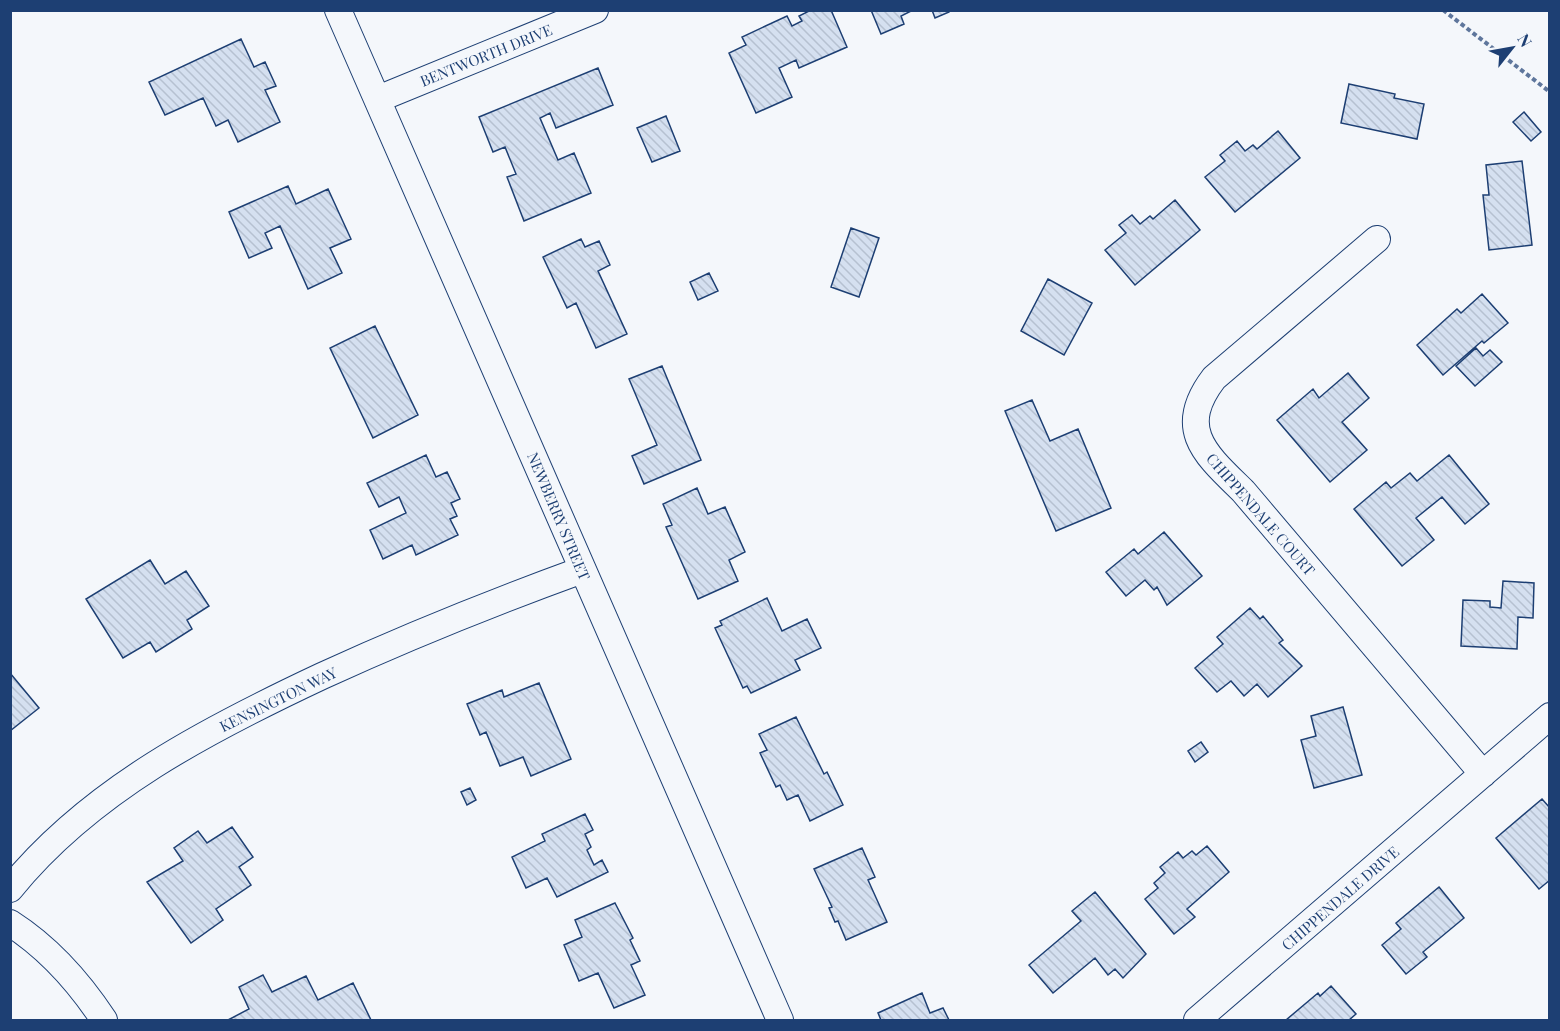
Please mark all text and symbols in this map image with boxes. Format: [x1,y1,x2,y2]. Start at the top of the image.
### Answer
north arrow [1482,18,1542,78]
street label: BENTWORTH DRIVE [417,19,555,91]
text: N [1513,30,1537,51]
street label: NEWBERRY STREET [523,449,595,583]
street label: CHIPPENDALE COURT [1202,449,1320,579]
street label: KENSINGTON WAY [216,662,340,736]
street label: CHIPPENDALE DRIVE [1277,841,1403,955]

